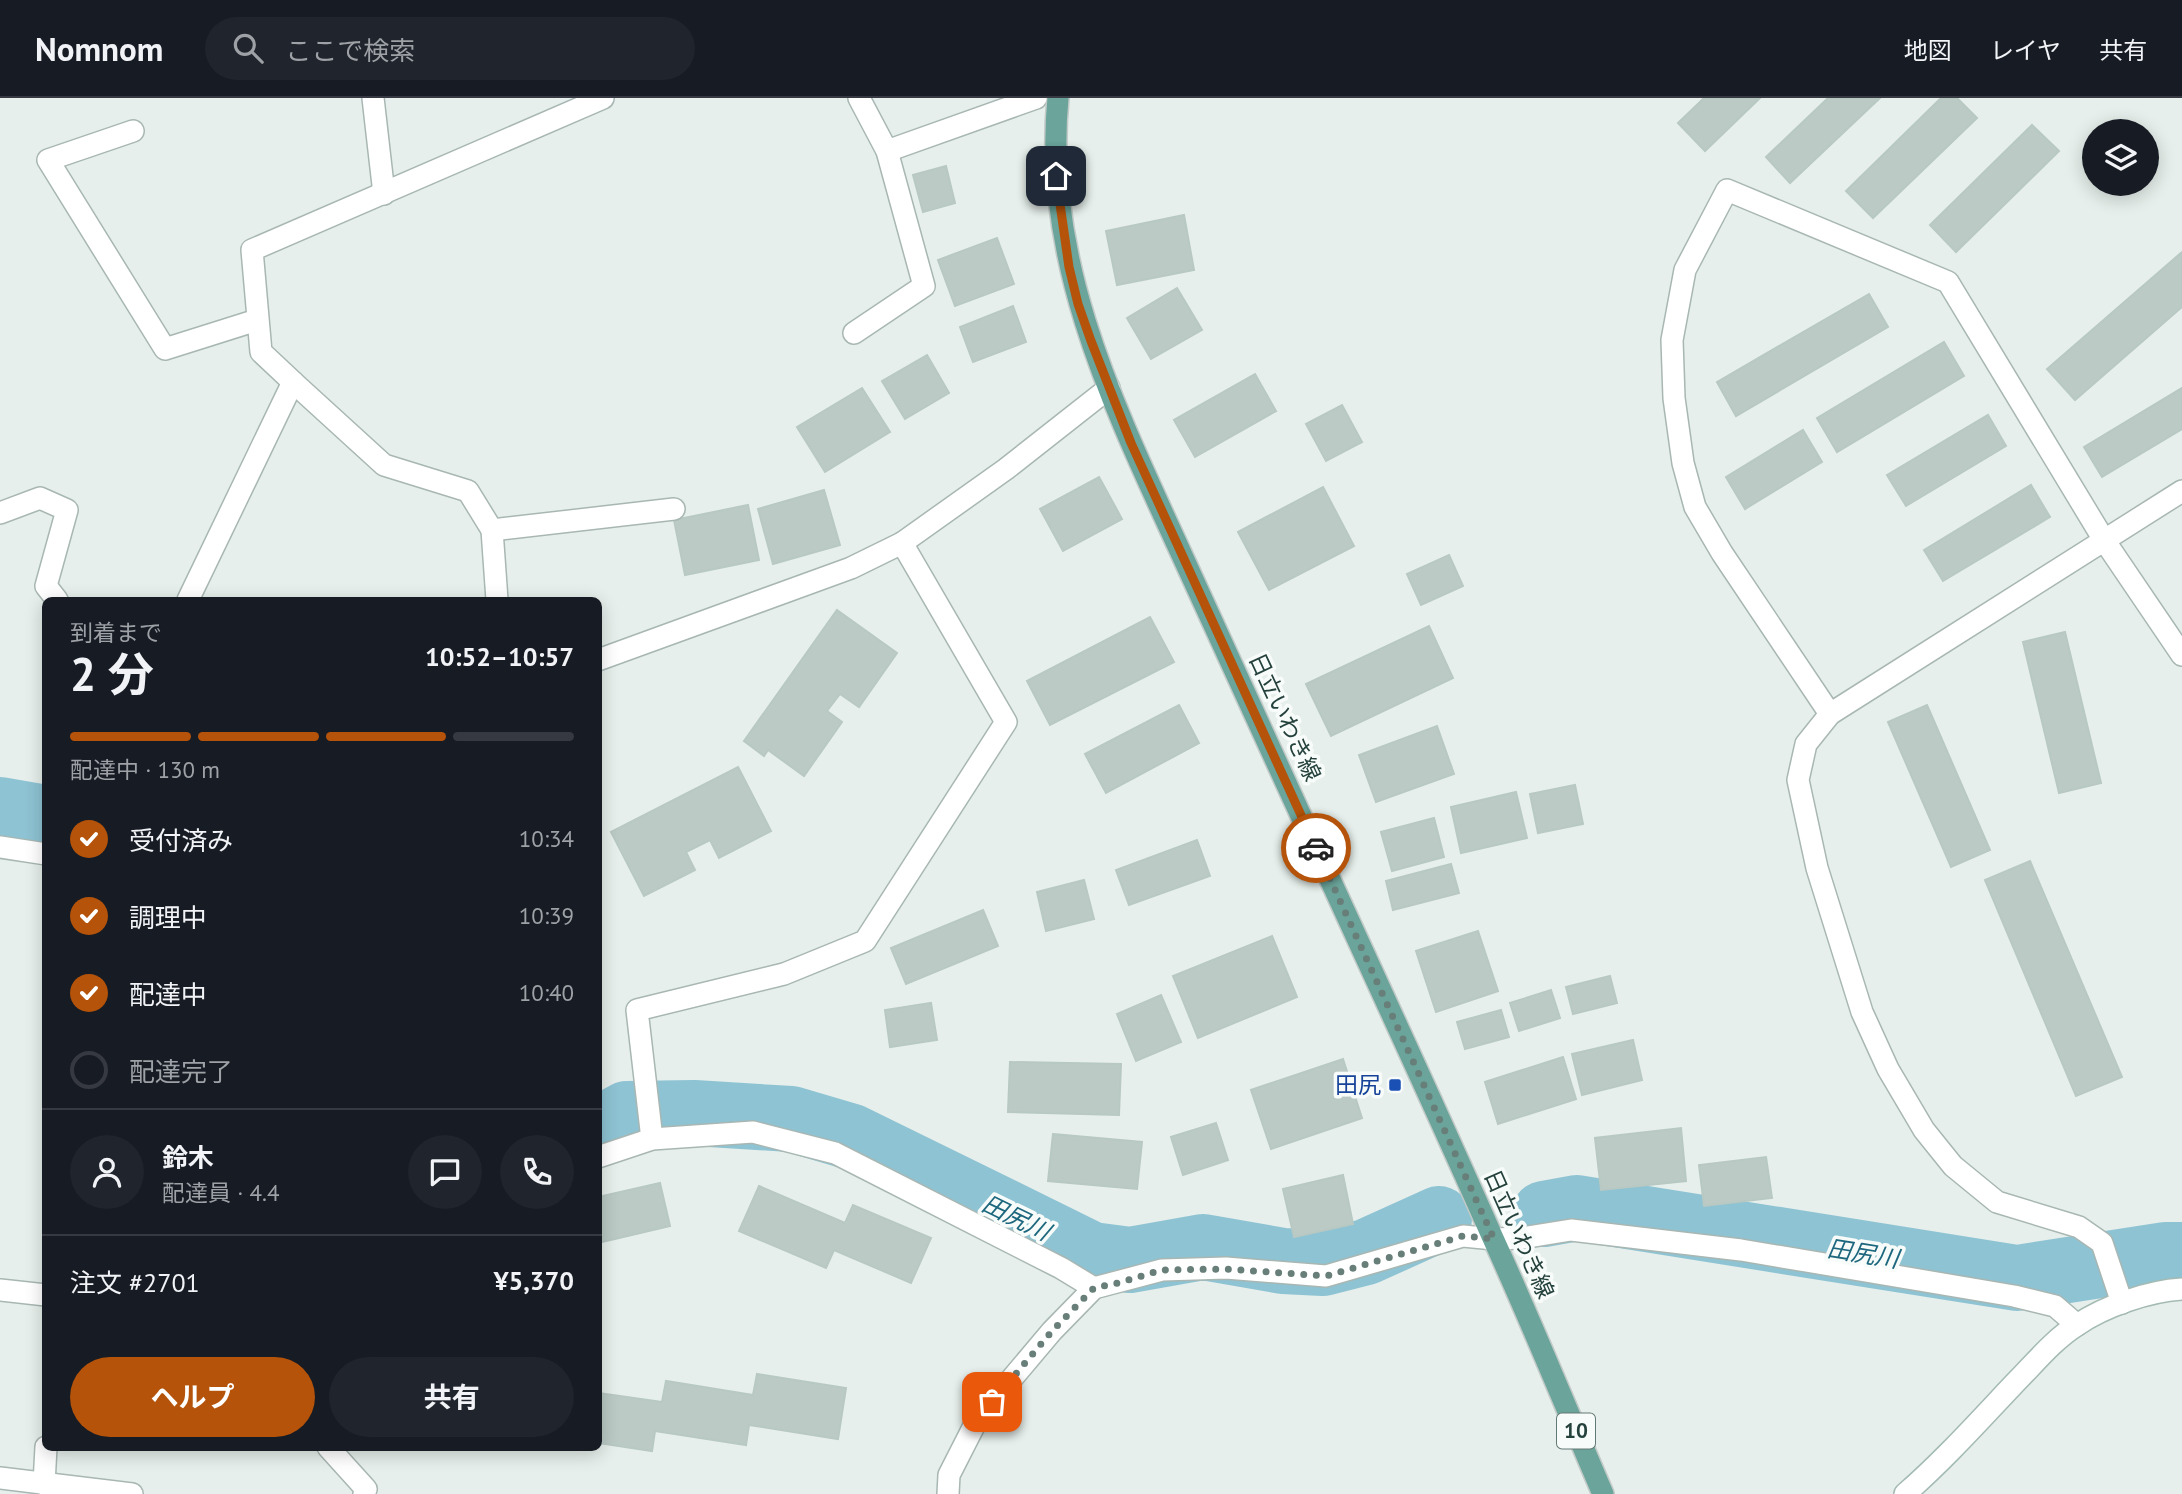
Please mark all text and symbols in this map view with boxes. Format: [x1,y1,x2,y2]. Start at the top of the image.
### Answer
search box [205,17,695,80]
text: Nomnom [35,27,163,70]
icon: search [229,29,267,67]
text: ここで検索 [285,34,415,67]
text: 地図 [1904,35,1952,66]
text: レイヤ [1990,35,2061,66]
text: 共有 [2099,35,2147,66]
map controls [2082,119,2159,196]
button: layers [2082,119,2159,196]
pin [1026,146,1086,206]
icon: home [1037,157,1075,195]
text: 到着まで [70,618,162,647]
text: 10:52–10:57 [425,640,574,673]
text: 2 分 [70,644,154,704]
street label: 日立いわき線 [1243,648,1328,785]
text: 配達中 · 130 m [70,755,220,784]
courier [1281,813,1351,883]
icon: check [70,820,108,858]
text: 受付済み [129,824,233,857]
text: 10:34 [519,824,574,853]
icon: car [1297,829,1335,867]
icon: check [70,897,108,935]
text: 調理中 [129,901,207,934]
text: 10:39 [519,901,574,930]
icon: check [70,974,108,1012]
text: 配達中 [129,978,207,1011]
text: 10:40 [519,978,574,1007]
text: 配達完了 [129,1055,233,1088]
place label: 田尻 [1335,1070,1381,1099]
marker: 田尻 [1387,1077,1403,1093]
button: person [70,1135,144,1209]
button: chat [408,1135,482,1209]
button: phone [500,1135,574,1209]
text: 鈴木 [162,1141,214,1174]
street label: 日立いわき線 [1478,1165,1561,1303]
text: 配達員 · 4.4 [162,1178,279,1207]
water label: 田尻川 [977,1188,1058,1249]
water label: 田尻川 [1825,1233,1904,1275]
text: ¥5,370 [494,1264,574,1297]
text: 注文 #2701 [70,1266,200,1299]
button: ヘルプ [70,1357,315,1437]
button: 共有 [329,1357,574,1437]
pin [962,1372,1022,1432]
icon: bag [973,1383,1011,1421]
road number: 10 [1557,1414,1595,1448]

